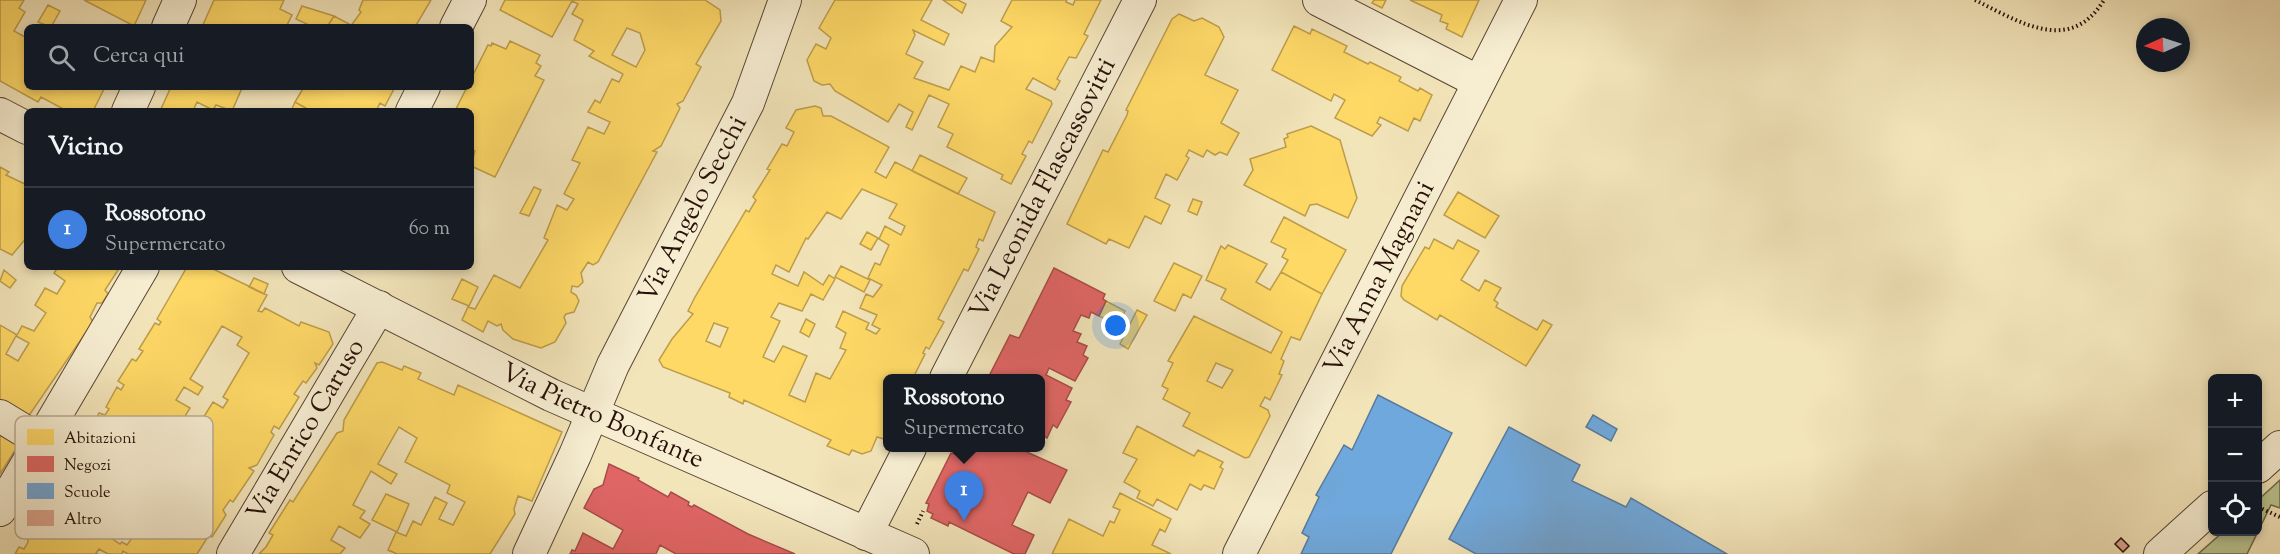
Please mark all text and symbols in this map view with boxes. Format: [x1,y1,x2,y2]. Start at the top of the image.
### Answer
north arrow [2136,18,2190,72]
search box [24,24,474,90]
icon: search [45,41,78,74]
text: Cerca qui [93,41,184,73]
street label: Via Leonida Flascassovitti [961,52,1126,325]
street label: Via Angelo Secchi [630,109,757,309]
text: Vicino [48,129,123,166]
street label: Via Anna Magnani [1315,175,1444,381]
text: Rossotono [105,199,206,231]
text: 1 [64,215,71,244]
text: 60 m [409,215,450,244]
text: Supermercato [105,231,225,260]
your location [1101,311,1130,340]
street label: Via Enrico Caruso [238,332,374,528]
street label: Via Pietro Bonfante [494,354,710,478]
popup [883,374,1045,452]
map controls [2208,374,2262,536]
button: + [2208,374,2262,428]
text: Rossotono [904,383,1005,415]
text: Supermercato [904,415,1024,444]
legend [15,416,213,539]
text: Abitazioni [64,428,137,451]
button: − [2208,428,2262,482]
text: Negozi [64,455,112,478]
pin: 1 [944,472,984,521]
text: Scuole [64,482,110,505]
button: locate [2208,482,2262,536]
text: Altro [64,509,102,532]

